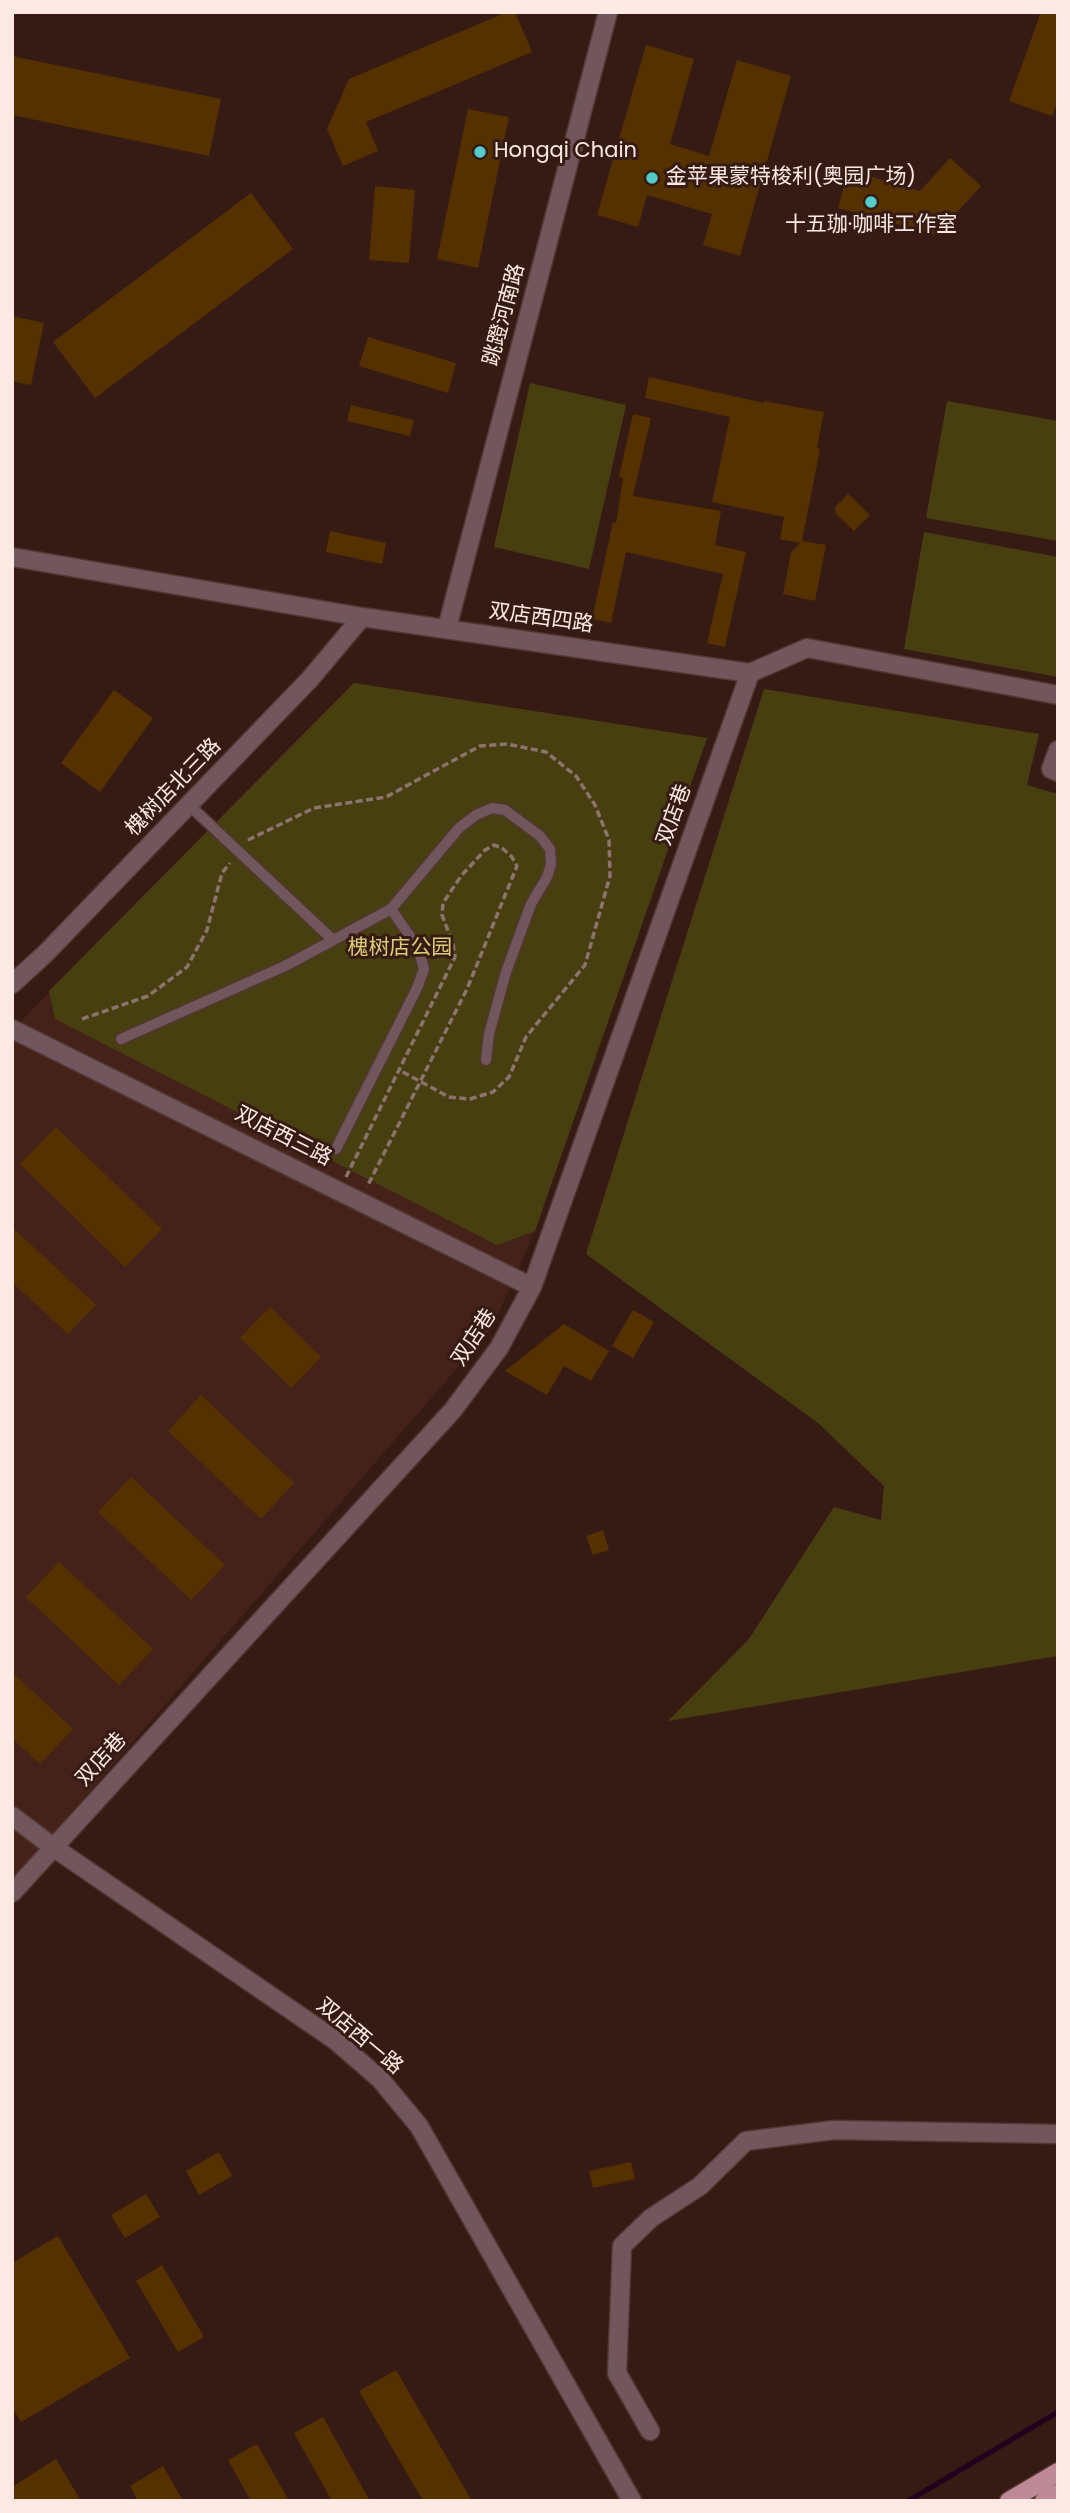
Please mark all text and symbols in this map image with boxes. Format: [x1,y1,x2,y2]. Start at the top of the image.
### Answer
place label: Hongqi Chain [494,139,637,165]
marker: Hongqi Chain [472,144,488,160]
place label: 金苹果蒙特梭利(奥园广场) [666,165,916,191]
marker: 金苹果蒙特梭利(奥园广场) [644,170,660,186]
marker: 十五珈·咖啡工作室 [863,194,879,210]
place label: 十五珈·咖啡工作室 [785,213,957,239]
street label: 跳蹬河南路 [479,261,531,369]
street label: 双店西四路 [487,599,595,639]
street label: 槐树店北三路 [121,734,227,842]
street label: 双店巷 [652,781,698,849]
park label: 槐树店公园 [348,936,452,962]
street label: 双店西三路 [231,1102,335,1172]
street label: 双店巷 [447,1305,503,1371]
street label: 双店巷 [72,1728,132,1792]
street label: 双店西一路 [311,1994,407,2080]

